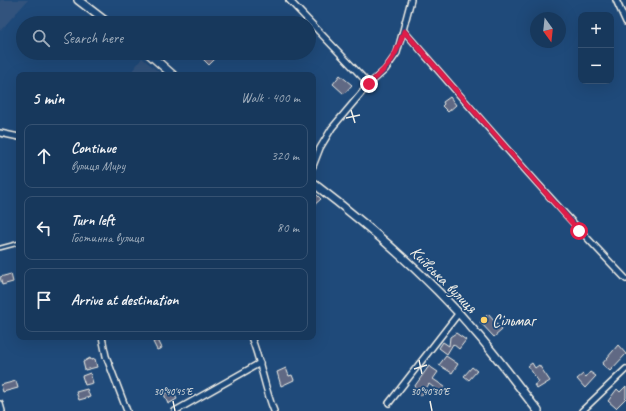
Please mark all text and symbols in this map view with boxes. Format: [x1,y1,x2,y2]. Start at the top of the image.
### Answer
north arrow [530,12,566,48]
map controls [578,12,614,84]
button: + [578,12,614,48]
search box [16,16,316,60]
icon: search [30,27,52,49]
text: Search here [62,29,123,48]
button: − [578,48,614,84]
route end [360,75,378,93]
text: 5 min [32,88,64,109]
text: Walk · 400 m [241,90,300,106]
text: Continue [71,139,116,158]
icon: ahead [33,145,55,167]
text: 320 m [271,148,299,164]
text: вулиця Миру [71,158,125,174]
text: Turn left [71,211,114,230]
icon: left [33,217,55,239]
text: 80 m [277,220,299,236]
route start [570,222,588,240]
text: Гостинна вулиця [71,230,143,246]
street label: Київська вулиця [406,241,482,318]
icon: arrive [33,289,55,311]
text: Arrive at destination [71,291,178,310]
place label: Сільмаг [492,310,537,331]
marker: Сільмаг [479,315,489,325]
text: 30°40'45"E [154,385,194,398]
text: 30°40'30"E [411,385,451,398]

